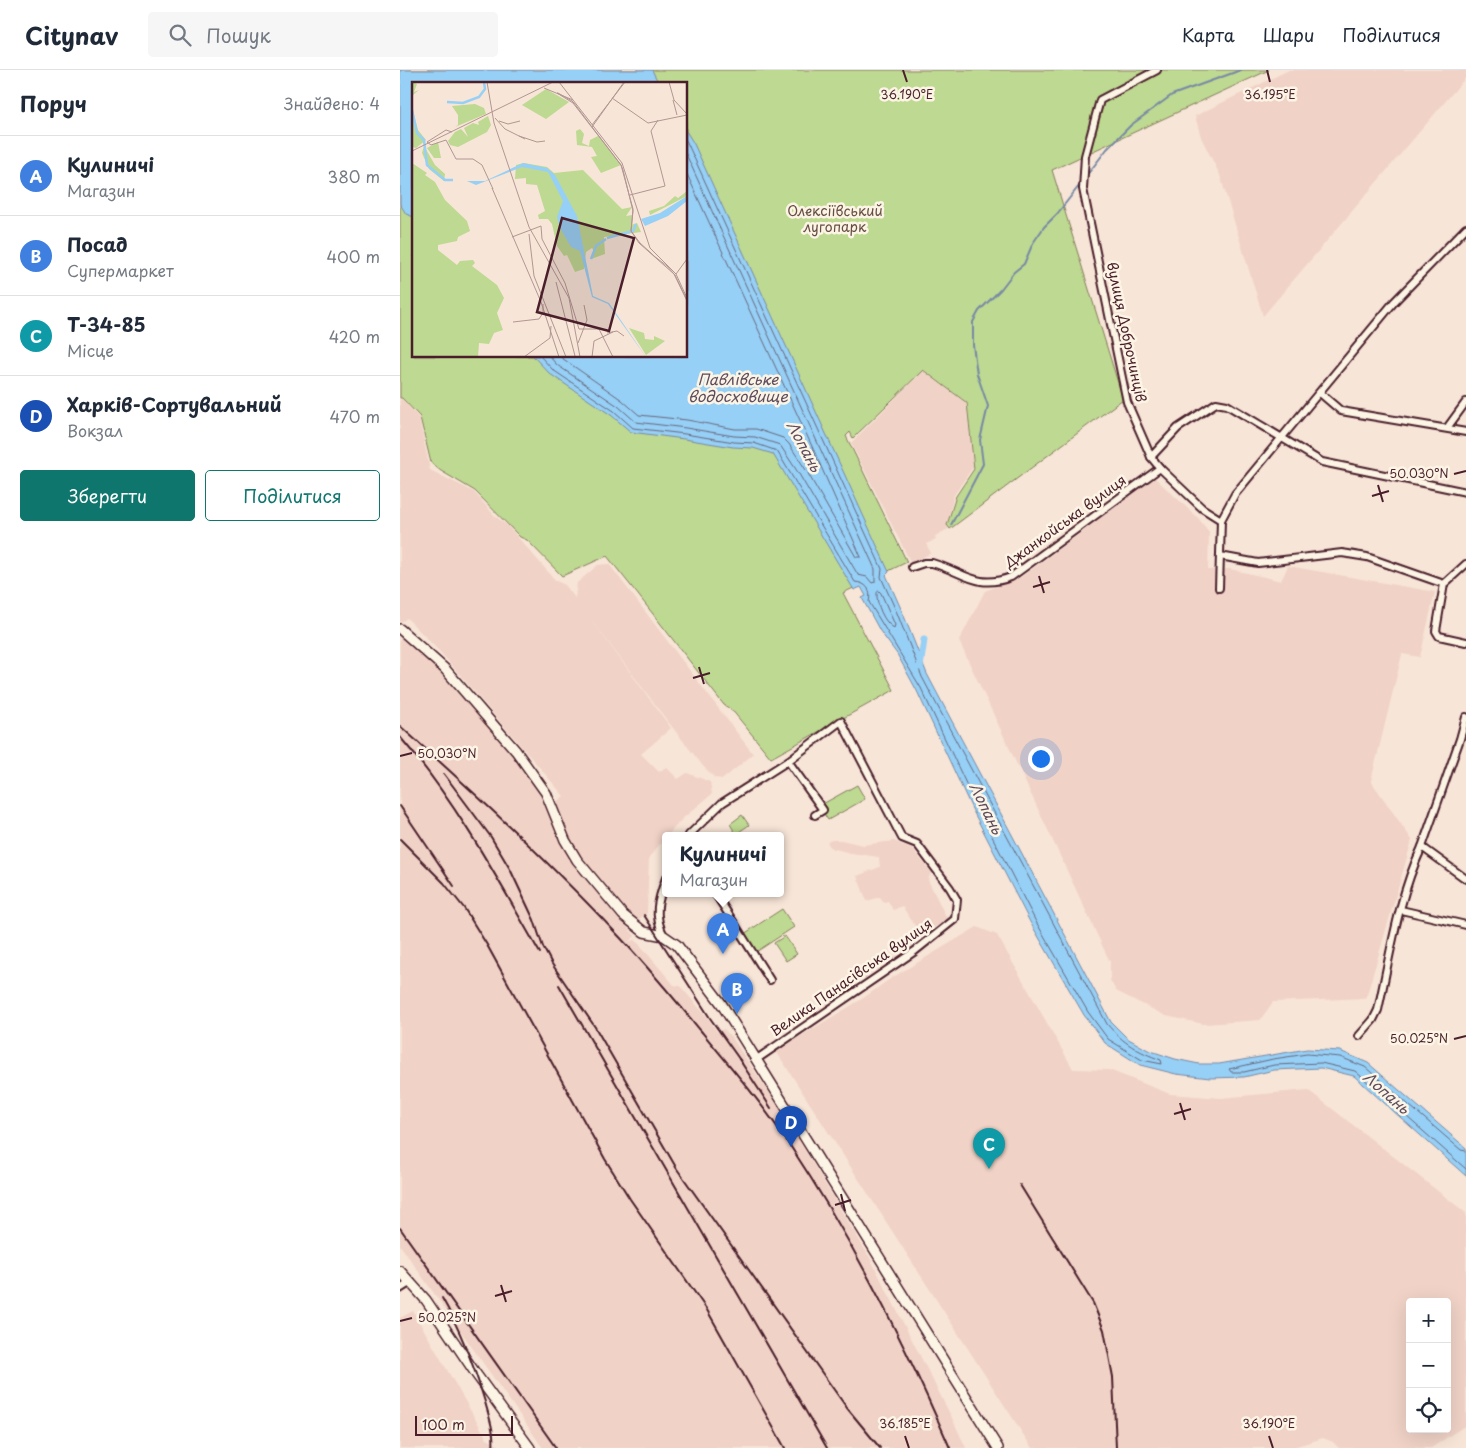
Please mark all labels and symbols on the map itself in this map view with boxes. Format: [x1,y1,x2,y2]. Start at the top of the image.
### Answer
inset map [412,82,688,358]
text: 36.190°E [881,85,933,103]
text: 36.195°E [1244,85,1296,103]
park label: Олексіївський лугопарк [787,200,883,237]
street label: вулиця Доброчинців [1102,260,1152,404]
water label: Павлівське водосховище [688,367,788,407]
water label: Лопань [782,416,829,477]
text: 50.030°N [1389,464,1449,482]
street label: Джанкойська вулиця [999,469,1130,573]
text: 50.030°N [417,744,477,762]
your location [1028,746,1054,772]
water label: Лопань [965,778,1010,839]
pin: A [707,913,739,954]
street label: Велика Панасівська вулиця [766,913,936,1041]
pin: B [721,973,753,1014]
text: 50.025°N [1390,1029,1448,1047]
water label: Лопань [1359,1065,1416,1120]
pin: D [775,1106,807,1147]
pin: C [973,1128,1005,1169]
text: 50.025°N [418,1308,476,1326]
scale bar [415,1413,512,1436]
text: 36.185°E [879,1414,931,1432]
text: 36.190°E [1243,1414,1295,1432]

